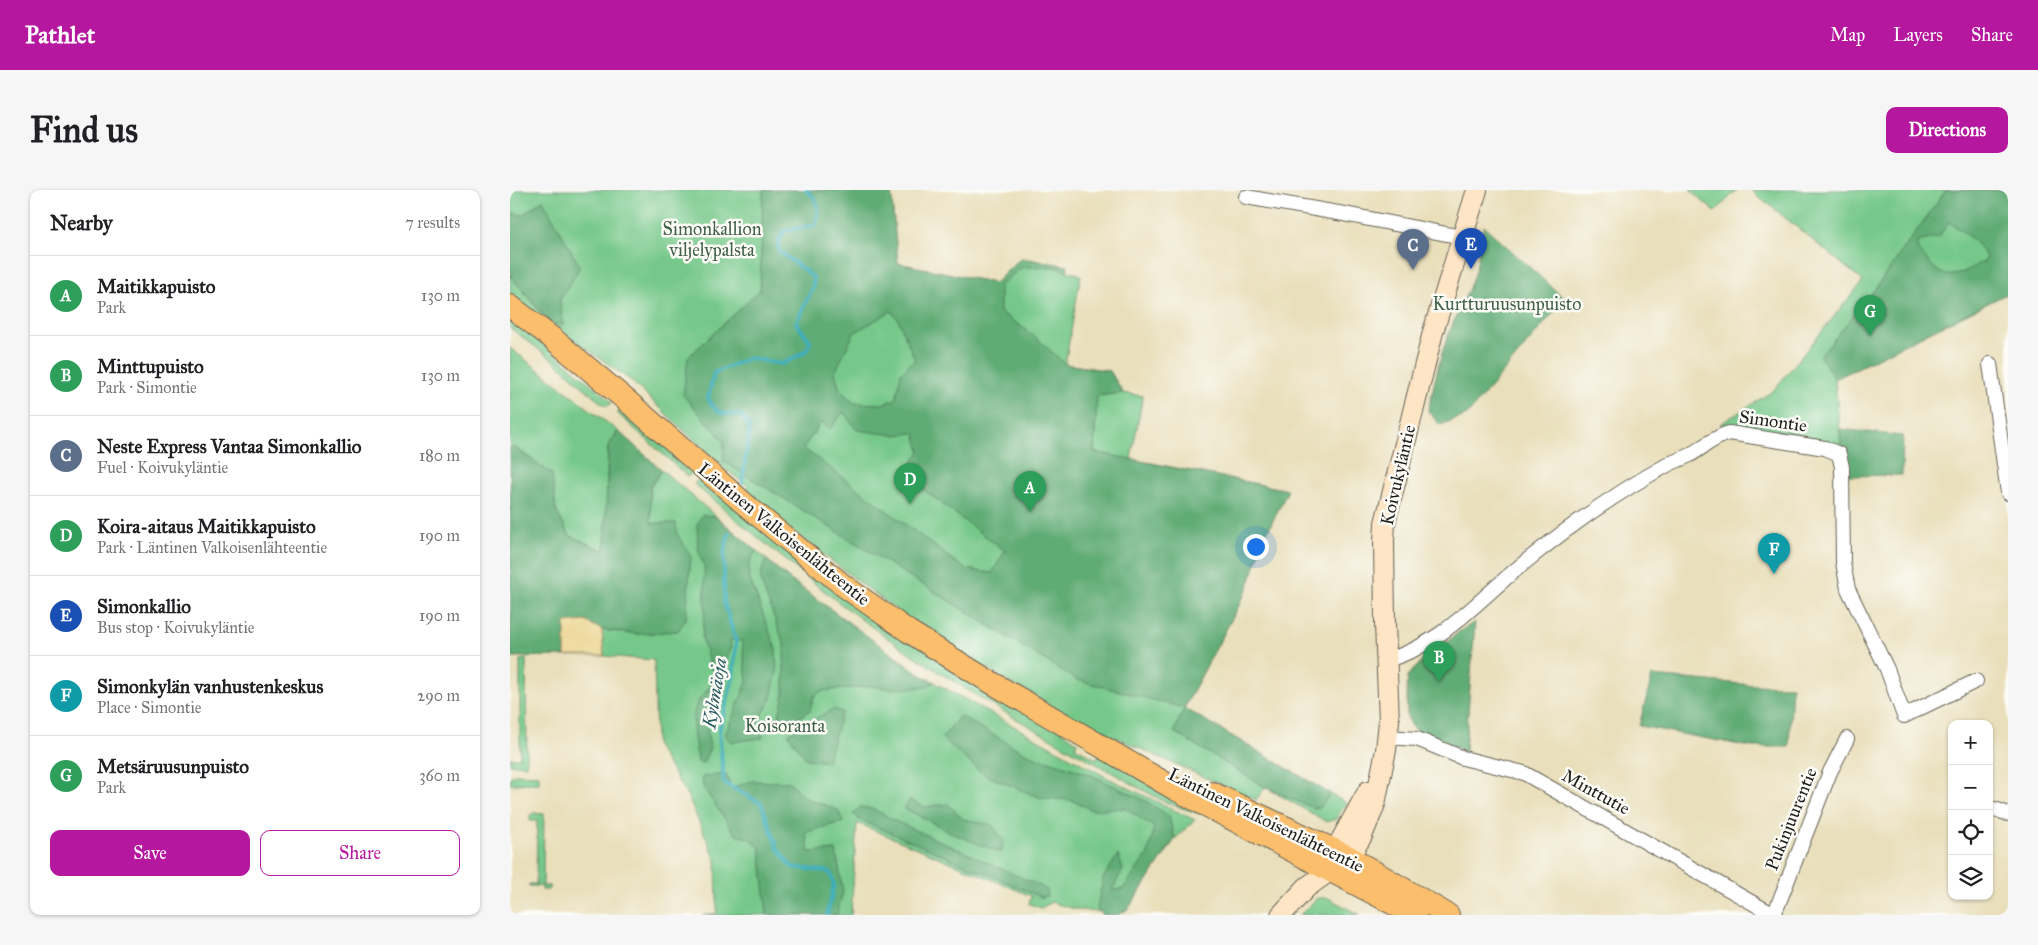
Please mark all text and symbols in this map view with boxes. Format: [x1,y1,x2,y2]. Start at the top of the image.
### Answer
text: Pathlet [25,20,95,50]
text: Map [1830,24,1865,46]
text: Layers [1893,24,1943,46]
text: Share [1971,24,2013,46]
button: Directions [1886,107,2008,153]
text: Find us [30,109,138,152]
text: Nearby [50,210,113,236]
text: 7 results [405,213,460,232]
park label: Simonkallion viljelypalsta [663,218,762,261]
pin: E [1455,228,1487,269]
pin: C [1397,229,1429,270]
text: Maitikkapuisto [97,275,216,298]
text: A [61,286,71,305]
text: 130 m [421,286,460,305]
park label: Kurtturuusunpuisto [1433,293,1581,315]
pin: G [1854,295,1886,336]
text: Park [97,298,126,317]
text: Minttupuisto [97,355,204,378]
text: B [61,366,71,385]
text: 130 m [421,366,460,385]
text: Park · Simontie [97,378,197,397]
street label: Simontie [1738,405,1808,437]
street label: Koivukyläntie [1376,423,1420,527]
text: Neste Express Vantaa Simonkallio [97,435,362,458]
text: C [61,446,71,465]
text: 180 m [419,446,460,465]
text: Fuel · Koivukyläntie [97,458,228,477]
street label: Läntinen Valkoisenlähteentie [694,458,874,610]
pin: D [894,463,926,504]
pin: A [1014,471,1046,512]
text: Koira-aitaus Maitikkapuisto [97,515,316,538]
text: D [60,526,72,545]
text: 190 m [419,526,460,545]
pin: F [1758,533,1790,574]
your location [1243,534,1269,560]
text: Park · Läntinen Valkoisenlähteentie [97,538,327,557]
text: Simonkallio [97,595,191,618]
text: E [60,606,72,625]
text: 190 m [419,606,460,625]
text: Bus stop · Koivukyläntie [97,618,254,637]
pin: B [1423,641,1455,682]
water label: Kylmäoja [697,656,731,731]
text: Simonkylän vanhustenkeskus [97,675,323,698]
text: F [61,686,71,705]
text: 290 m [417,686,460,705]
text: Place · Simontie [97,698,201,717]
park label: Koisoranta [745,715,826,737]
map controls [1948,720,1993,900]
button: + [1948,720,1993,765]
text: Metsäruusunpuisto [97,755,249,778]
street label: Läntinen Valkoisenlähteentie [1165,763,1367,877]
street label: Minttutie [1558,764,1634,820]
street label: Pukinjuurentie [1760,764,1822,874]
button: − [1948,765,1993,810]
text: G [60,766,72,785]
text: 360 m [419,766,460,785]
text: Park [97,778,126,797]
button: locate [1948,810,1993,855]
button: Save [50,830,250,876]
button: Share [260,830,460,876]
button: layers [1948,855,1993,900]

